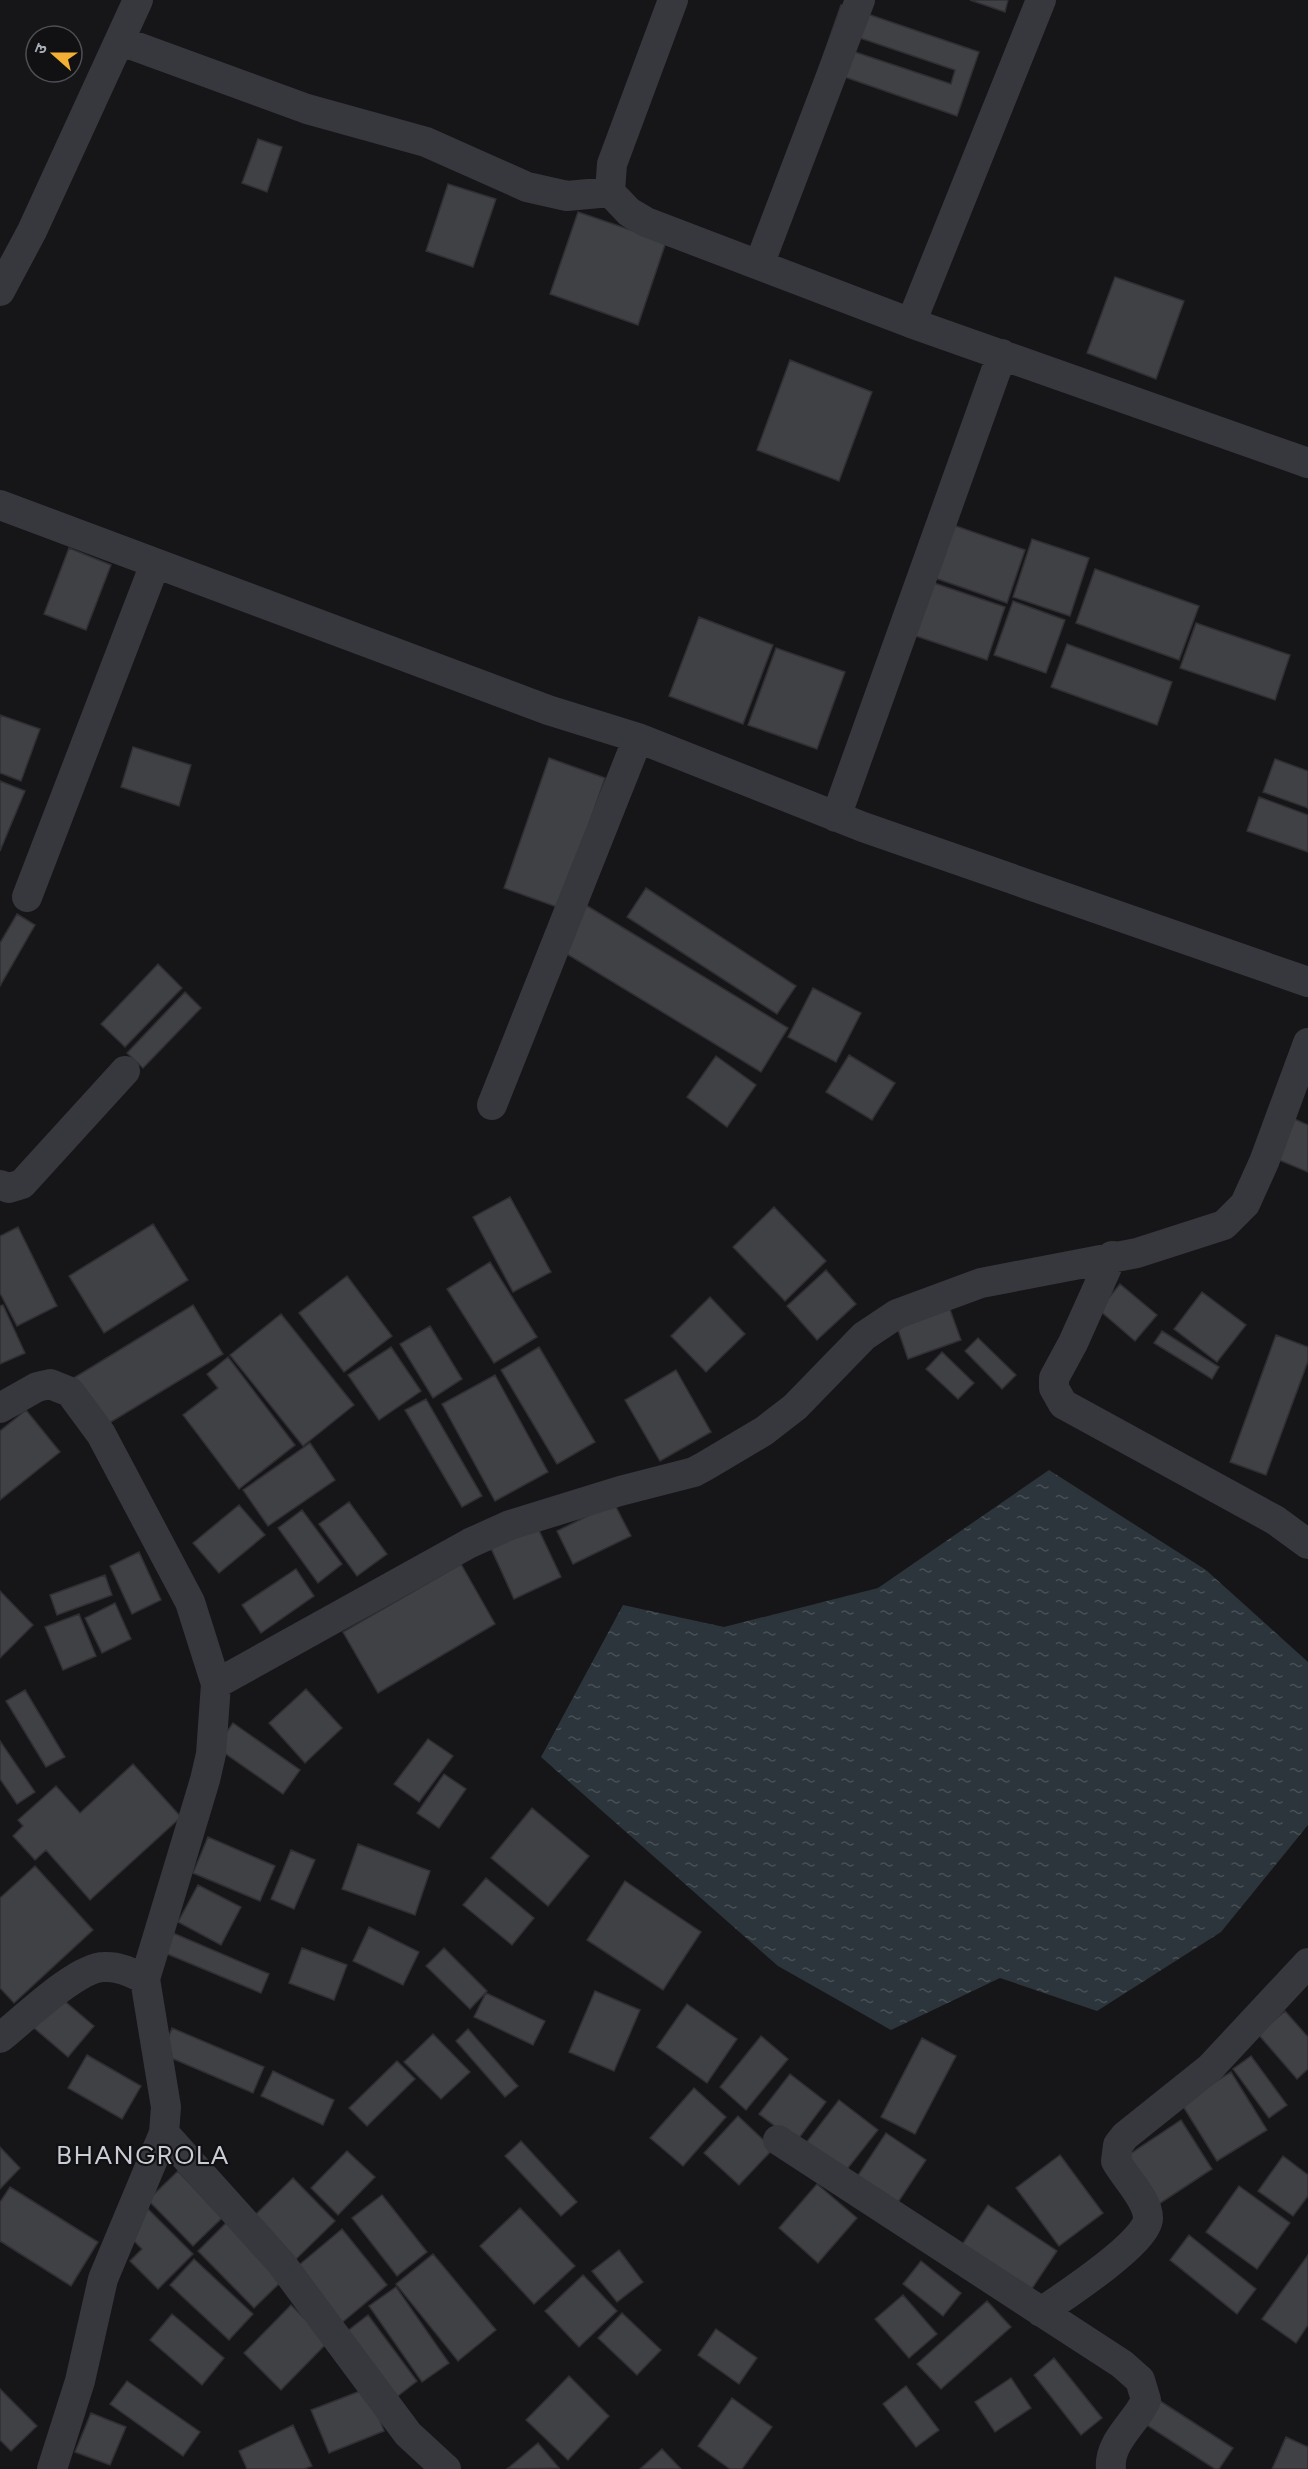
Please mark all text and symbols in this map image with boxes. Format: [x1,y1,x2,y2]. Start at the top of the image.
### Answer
north arrow [24,24,84,84]
text: उ [30,40,51,57]
district label: BHANGROLA [56,2139,230,2171]

